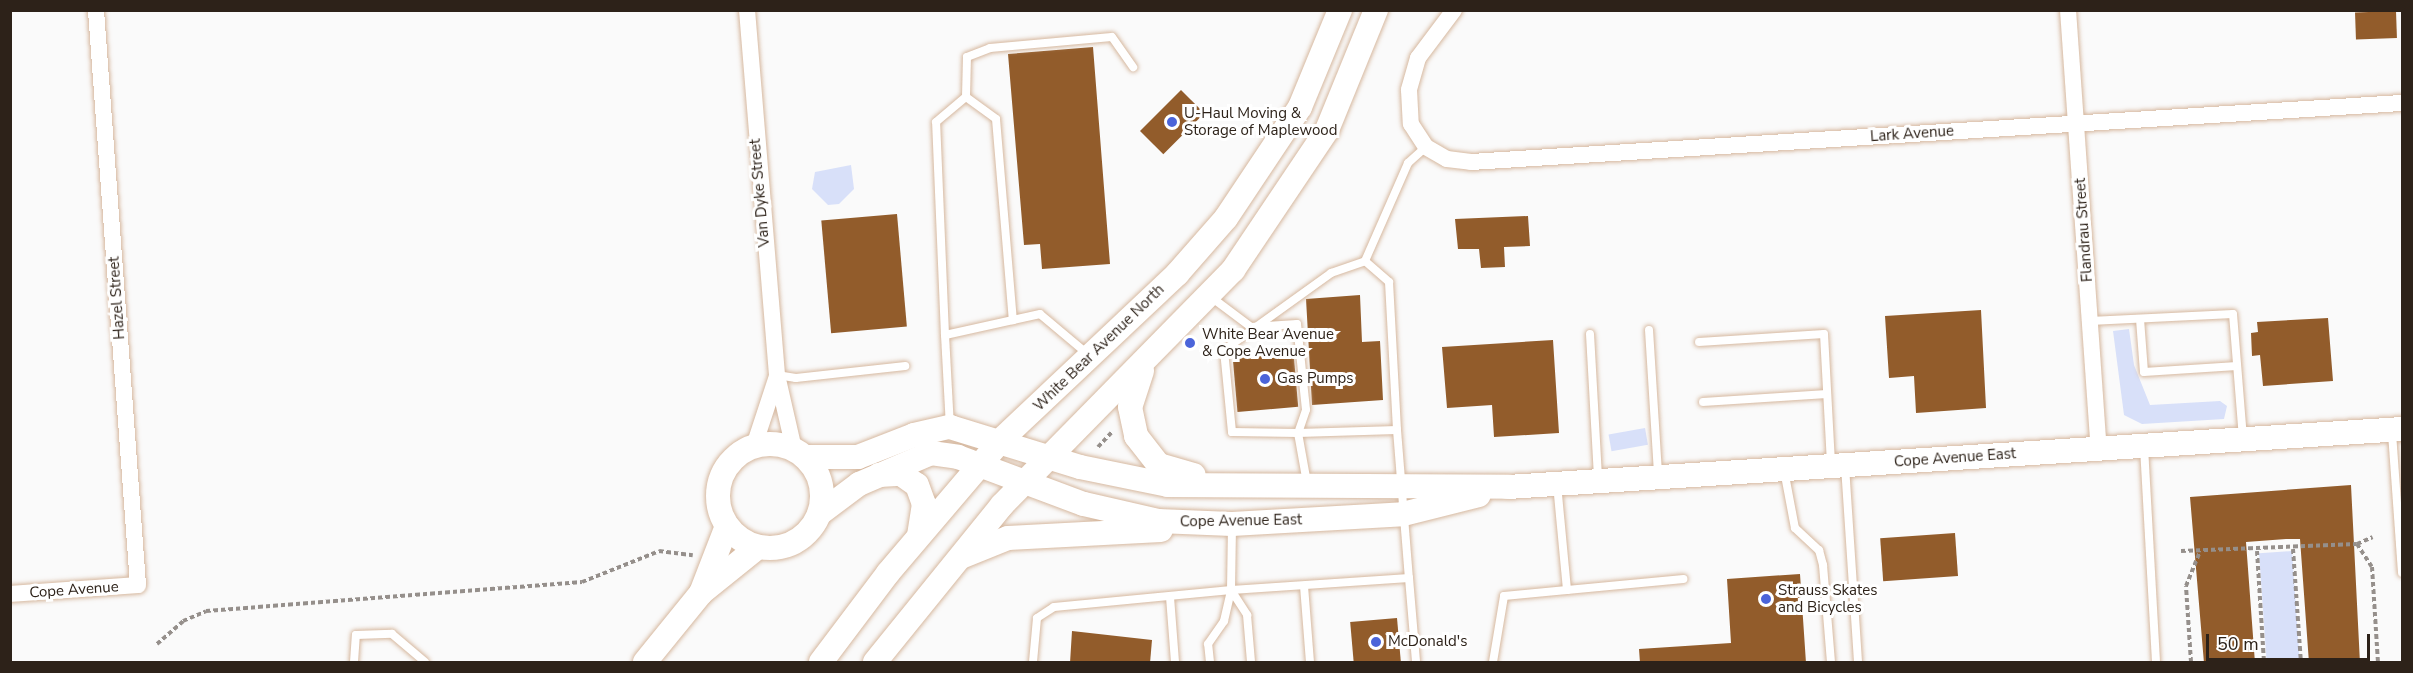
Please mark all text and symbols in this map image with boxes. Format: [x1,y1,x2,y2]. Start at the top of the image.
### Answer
place label: U-Haul Moving & Storage of Maplewood [1184,104,1337,139]
marker: U-Haul Moving & Storage of Maplewood [1165,115,1179,129]
street label: Lark Avenue [1870,122,1954,146]
street label: Van Dyke Street [746,138,774,248]
street label: Flandrau Street [2071,177,2097,283]
street label: Hazel Street [105,256,129,340]
street label: White Bear Avenue North [1030,281,1168,415]
place label: White Bear Avenue & Cope Avenue [1202,325,1334,360]
marker: White Bear Avenue & Cope Avenue [1183,336,1197,350]
place label: Gas Pumps [1277,370,1354,388]
marker: Gas Pumps [1258,372,1272,386]
street label: Cope Avenue East [1893,445,2017,471]
street label: Cope Avenue East [1180,511,1302,531]
street label: Cope Avenue [29,578,119,602]
place label: Strauss Skates and Bicycles [1778,581,1877,616]
marker: Strauss Skates and Bicycles [1759,592,1773,606]
scale bar [2209,622,2372,660]
text: 50 m [2217,632,2259,656]
place label: McDonald's [1388,633,1467,651]
marker: McDonald's [1369,635,1383,649]

